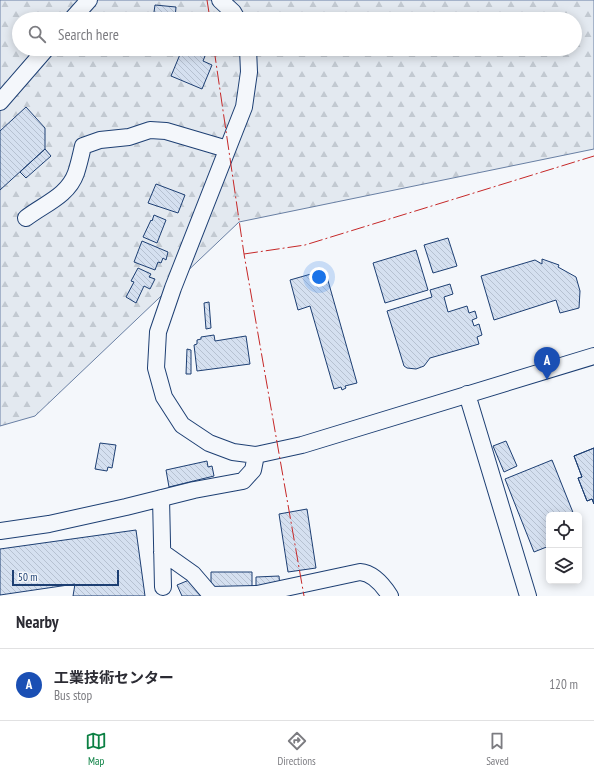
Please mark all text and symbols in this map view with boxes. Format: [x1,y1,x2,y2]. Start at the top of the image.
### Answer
search box [12,12,582,56]
icon: search [26,23,48,45]
text: Search here [58,25,119,44]
your location [309,267,329,287]
pin: A [534,347,560,380]
map controls [546,512,582,584]
button: locate [546,512,582,548]
button: layers [546,548,582,584]
scale bar [12,568,119,587]
text: 50 m [18,570,37,584]
text: Nearby [16,611,59,633]
text: 工業技術センター [54,668,174,687]
text: A [26,676,32,693]
text: 120 m [549,676,578,693]
text: Bus stop [54,687,92,704]
tab: Map [85,730,107,768]
tab: Directions [278,730,316,768]
tab: Saved [486,730,509,768]

